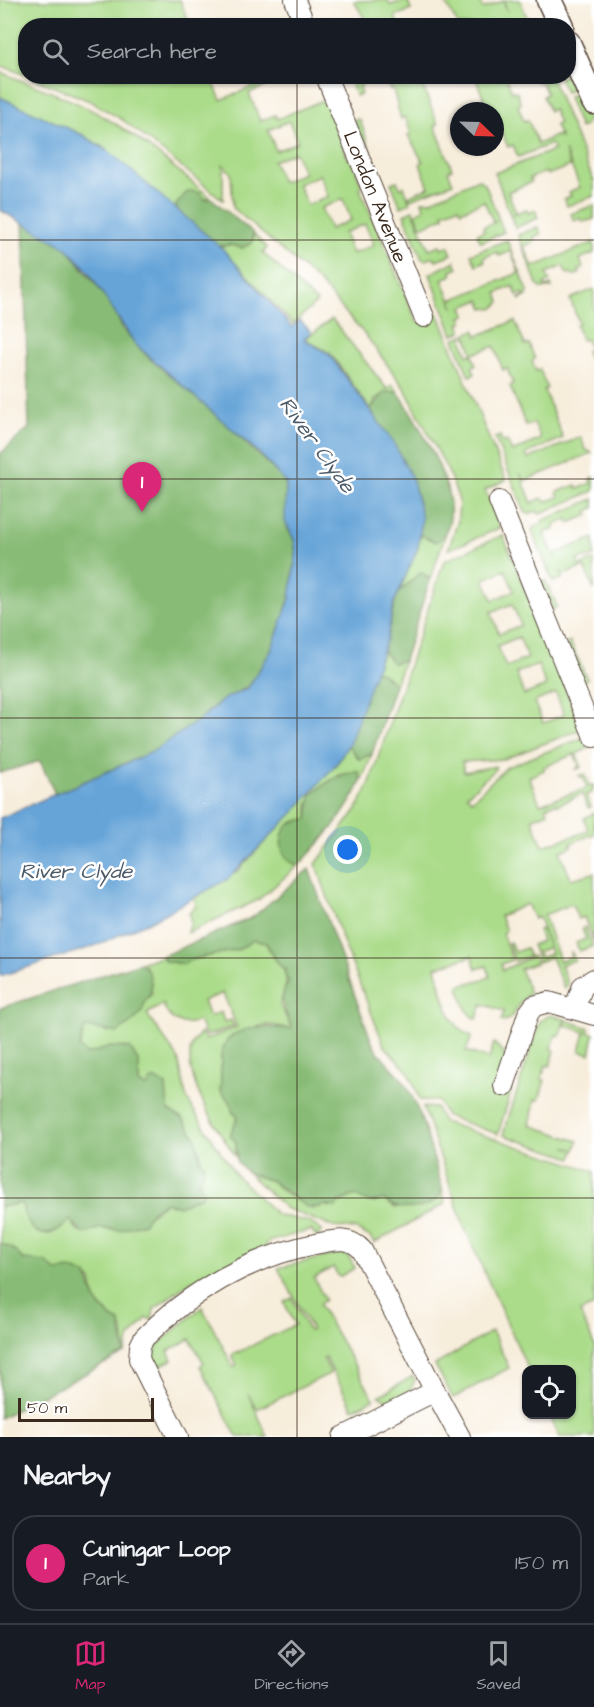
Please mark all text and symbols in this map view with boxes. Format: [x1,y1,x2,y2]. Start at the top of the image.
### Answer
search box [18,18,576,84]
icon: search [39,35,72,68]
text: Search here [87,36,217,67]
north arrow [450,102,504,156]
street label: London Avenue [336,127,414,267]
water label: River Clyde [271,391,363,501]
pin: 1 [122,462,162,512]
your location [333,835,362,864]
water label: River Clyde [20,857,134,887]
map controls [522,1365,576,1419]
button: locate [522,1365,576,1419]
scale bar [18,1395,154,1422]
text: 50 m [27,1397,67,1419]
text: Nearby [24,1458,111,1494]
text: Cuningar Loop [83,1534,231,1565]
text: 1 [44,1549,47,1577]
text: 150 m [515,1549,568,1577]
text: Park [83,1565,129,1593]
tab: Map [74,1637,107,1695]
tab: Directions [255,1637,329,1695]
tab: Saved [477,1637,520,1695]

